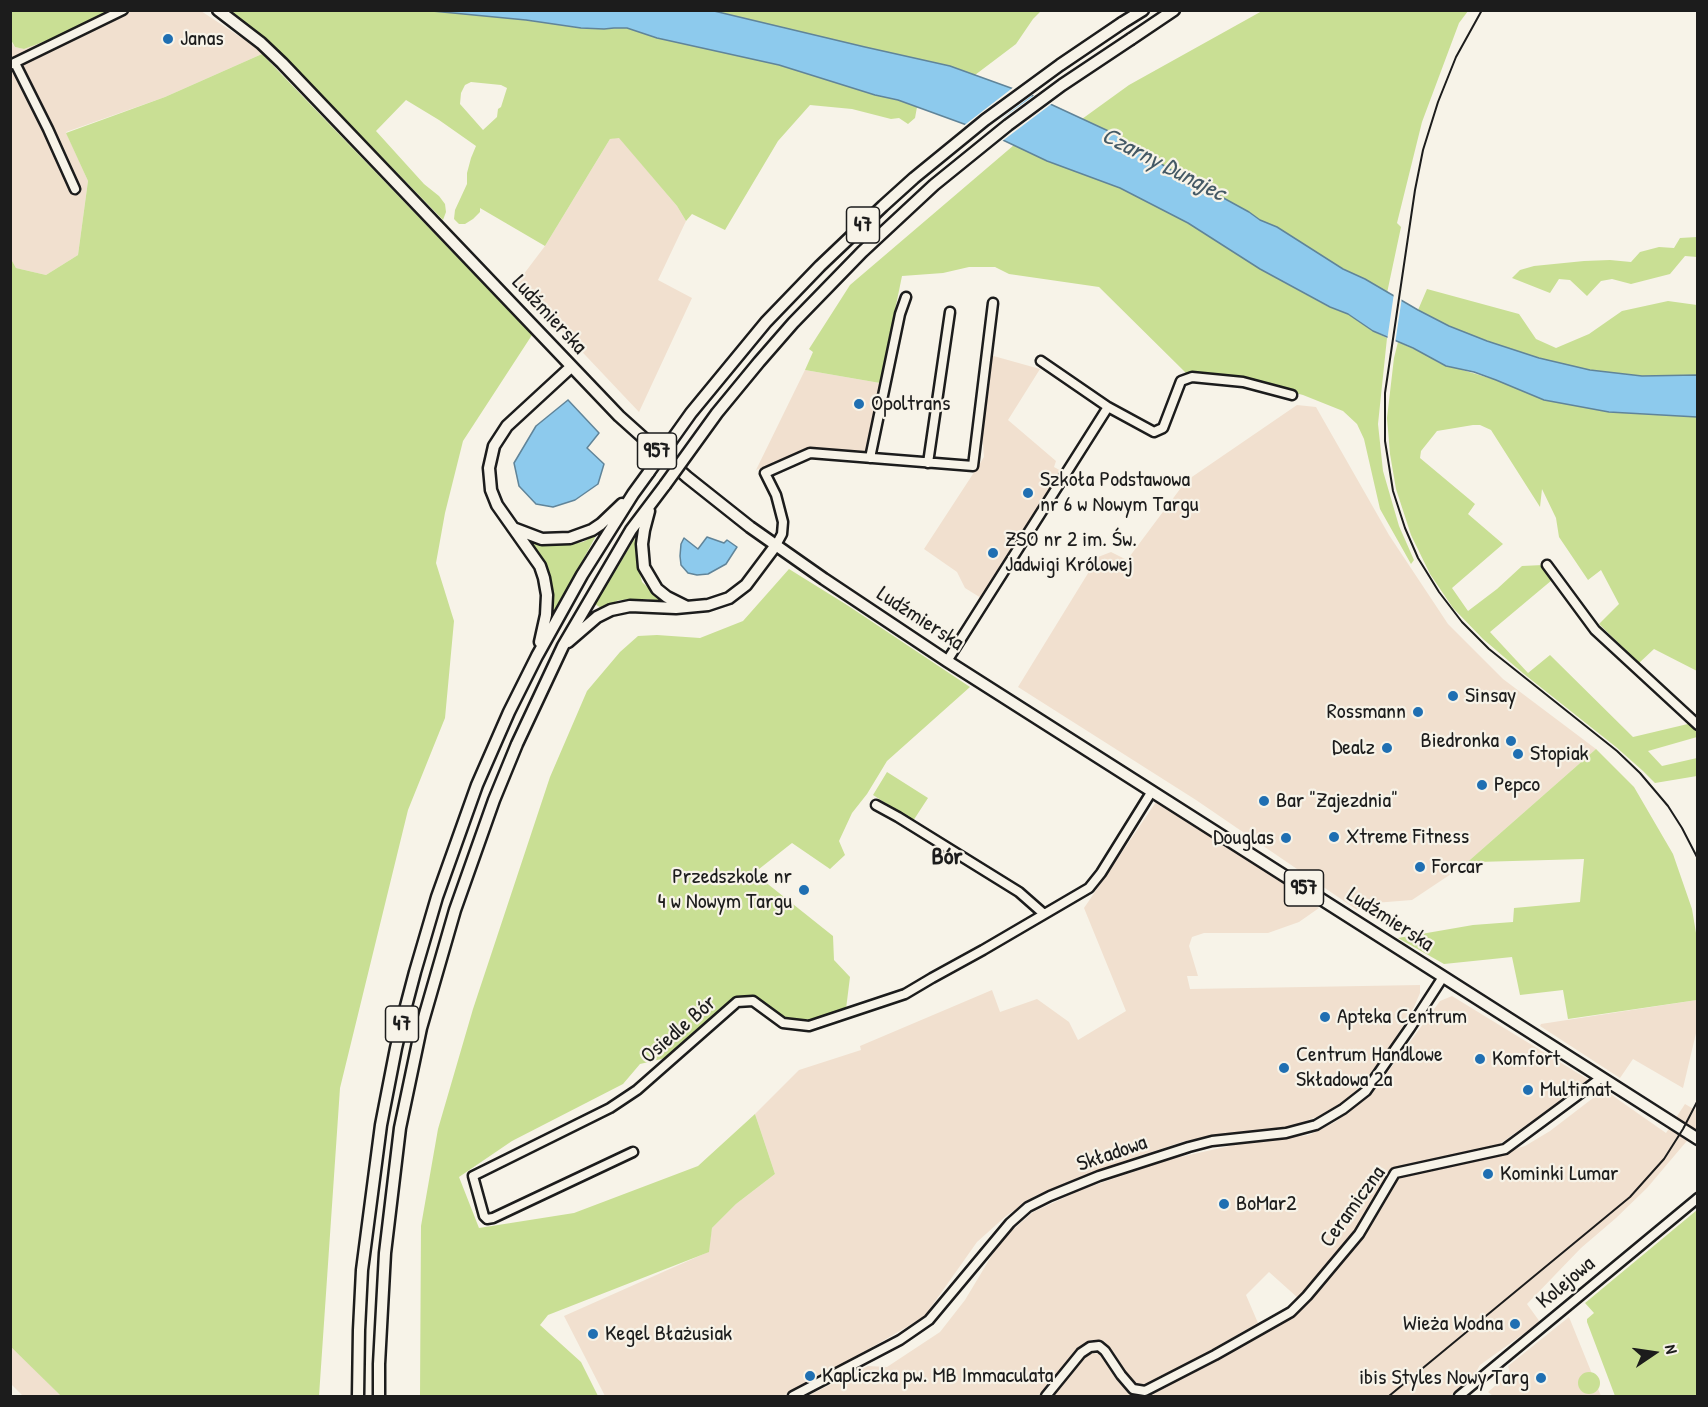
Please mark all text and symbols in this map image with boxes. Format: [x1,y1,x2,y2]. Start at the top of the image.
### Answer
place label: Janas [180,26,224,52]
marker: Janas [161,32,175,46]
water label: Czarny Dunajec [1097,122,1229,208]
road number: 47 [846,207,880,243]
street label: Ludźmierska [506,270,592,360]
place label: Opoltrans [871,391,950,417]
marker: Opoltrans [852,397,866,411]
road number: 957 [638,433,676,469]
place label: Szkoła Podstawowa nr 6 w Nowym Targu [1040,467,1199,518]
marker: Szkoła Podstawowa nr 6 w Nowym Targu [1021,486,1035,500]
place label: ZSO nr 2 im. Św. Jadwigi Królowej [1005,527,1137,578]
marker: ZSO nr 2 im. Św. Jadwigi Królowej [986,546,1000,560]
street label: Ludźmierska [872,581,968,657]
place label: Sinsay [1465,683,1516,709]
marker: Sinsay [1446,689,1460,703]
place label: Rossmann [1327,699,1406,725]
marker: Rossmann [1411,705,1425,719]
place label: Biedronka [1421,728,1499,754]
marker: Biedronka [1504,734,1518,748]
place label: Dealz [1332,735,1375,761]
marker: Dealz [1380,741,1394,755]
place label: Stopiak [1530,741,1589,767]
marker: Stopiak [1511,747,1525,761]
place label: Pepco [1494,772,1540,798]
marker: Pepco [1475,778,1489,792]
place label: Bar "Zajezdnia" [1276,788,1398,814]
marker: Bar "Zajezdnia" [1257,794,1271,808]
place label: Xtreme Fitness [1346,824,1469,850]
place label: Douglas [1213,825,1274,851]
marker: Xtreme Fitness [1327,830,1341,844]
marker: Douglas [1279,831,1293,845]
district label: Bór [931,844,963,872]
place label: Forcar [1432,854,1483,880]
marker: Forcar [1413,860,1427,874]
place label: Przedszkole nr 4 w Nowym Targu [657,864,792,915]
road number: 957 [1284,870,1324,906]
street label: Ludźmierska [1342,882,1438,958]
marker: Przedszkole nr 4 w Nowym Targu [797,883,811,897]
street label: Osiedle Bór [636,990,722,1070]
place label: Apteka Centrum [1337,1004,1467,1030]
road number: 47 [386,1006,418,1042]
marker: Apteka Centrum [1318,1010,1332,1024]
place label: Centrum Handlowe Składowa 2a [1296,1042,1443,1094]
place label: Komfort [1492,1046,1560,1072]
marker: Komfort [1473,1052,1487,1066]
marker: Centrum Handlowe Składowa 2a [1277,1061,1291,1075]
place label: Multimat [1540,1077,1611,1103]
marker: Multimat [1521,1083,1535,1097]
street label: Składowa [1073,1130,1151,1178]
street label: Ceramiczna [1315,1161,1391,1253]
place label: Kominki Lumar [1500,1161,1618,1187]
marker: Kominki Lumar [1481,1167,1495,1181]
place label: BoMar2 [1236,1191,1296,1217]
marker: BoMar2 [1217,1197,1231,1211]
street label: Kolejowa [1532,1251,1600,1315]
place label: Wieża Wodna [1403,1311,1503,1337]
marker: Wieża Wodna [1508,1317,1522,1331]
place label: Kegel Błażusiak [605,1321,732,1347]
north arrow [1624,1323,1684,1383]
marker: Kegel Błażusiak [586,1327,600,1341]
text: N [1660,1342,1683,1356]
place label: Kapliczka pw. MB Immaculata [822,1363,1053,1389]
place label: ibis Styles Nowy Targ [1359,1365,1529,1391]
marker: Kapliczka pw. MB Immaculata [803,1369,817,1383]
marker: ibis Styles Nowy Targ [1534,1371,1548,1385]

